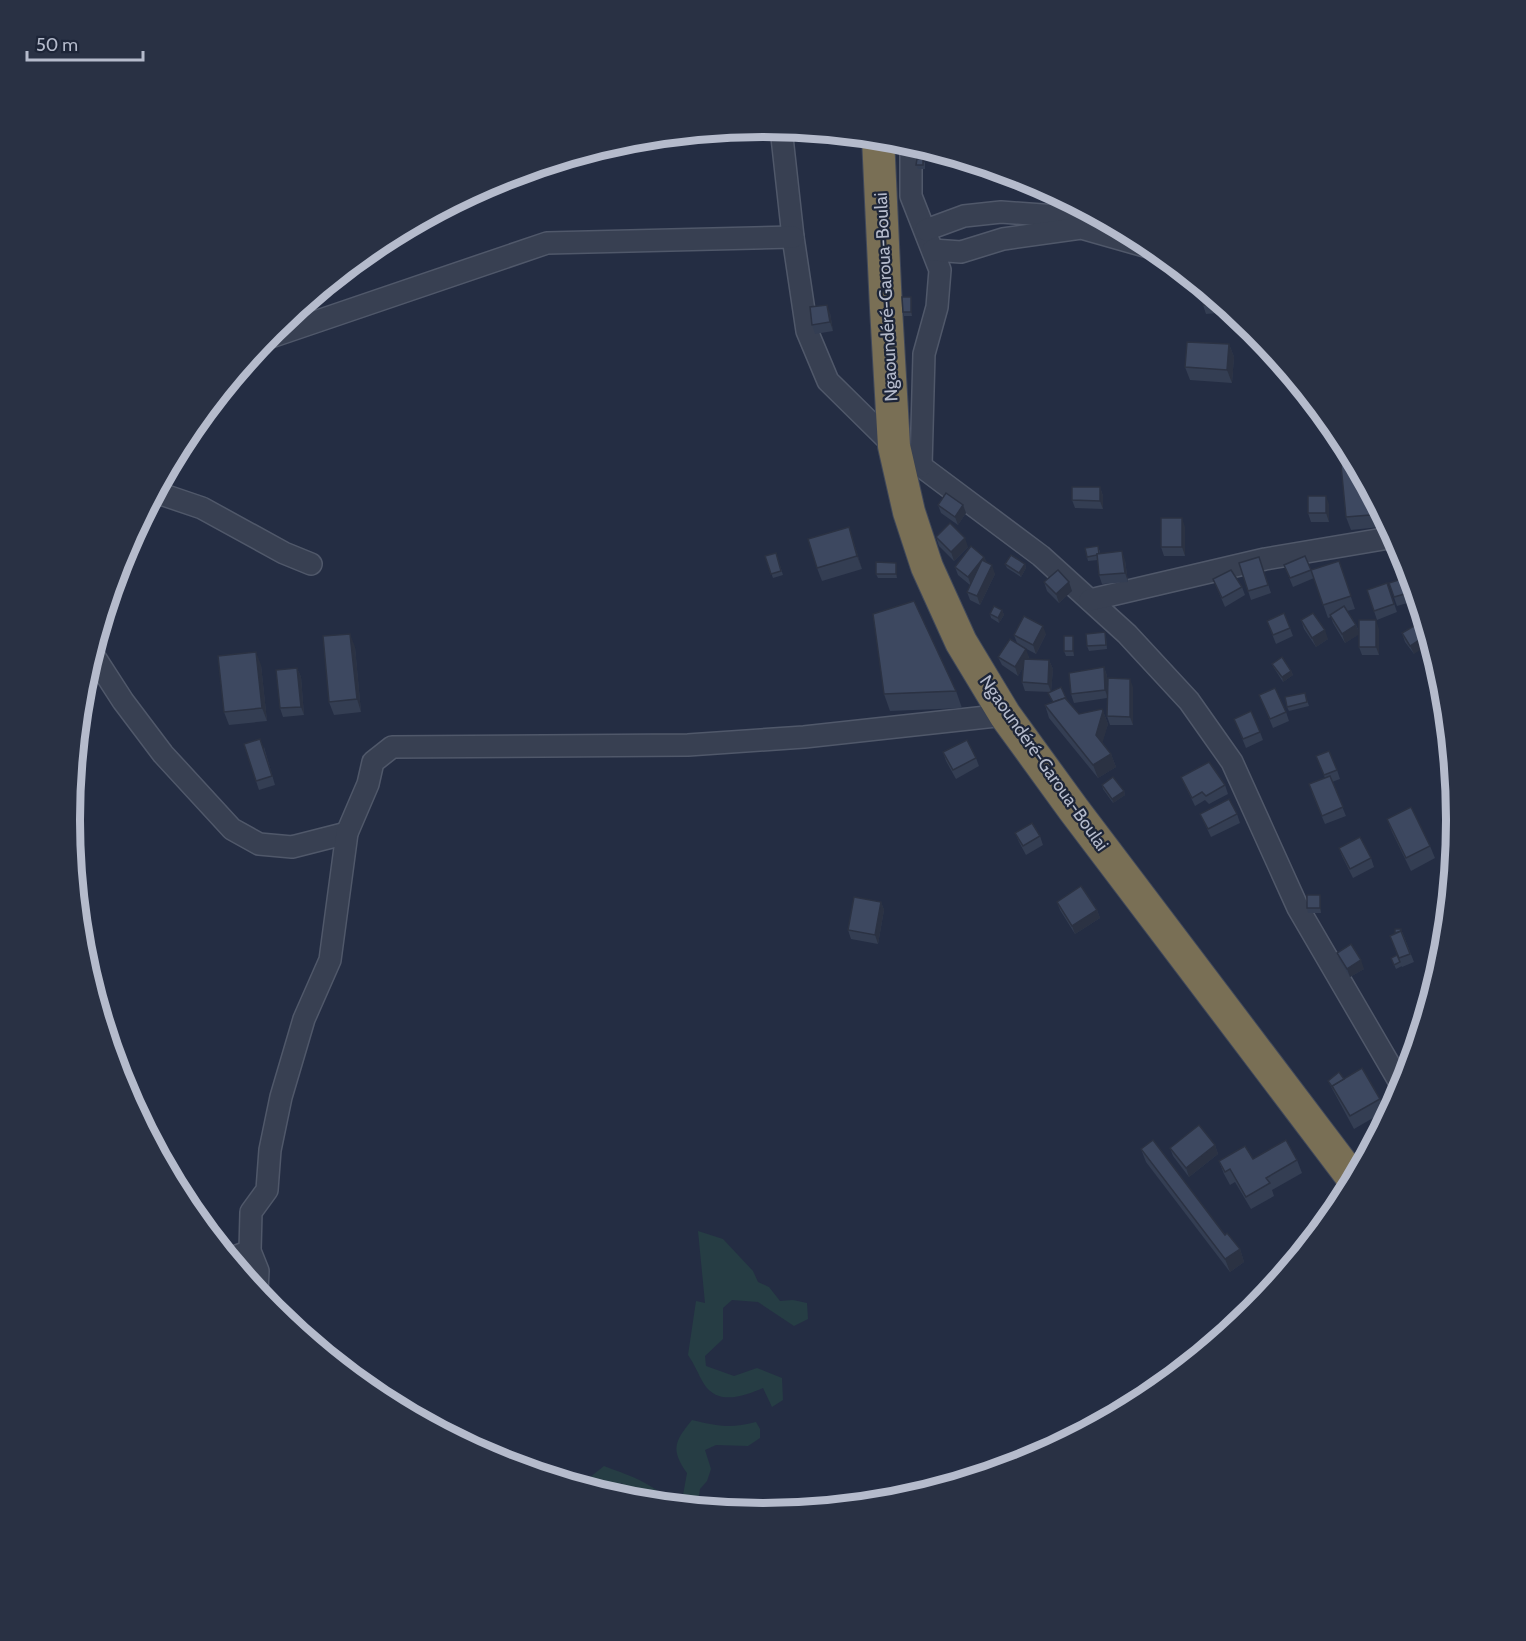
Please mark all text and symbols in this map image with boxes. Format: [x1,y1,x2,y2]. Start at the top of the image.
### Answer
scale bar [27,24,142,62]
text: 50 m [36,34,78,56]
street label: Ngaoundéré-Garoua-Boulai [870,192,902,402]
street label: Ngaoundéré-Garoua-Boulai [975,671,1113,855]

